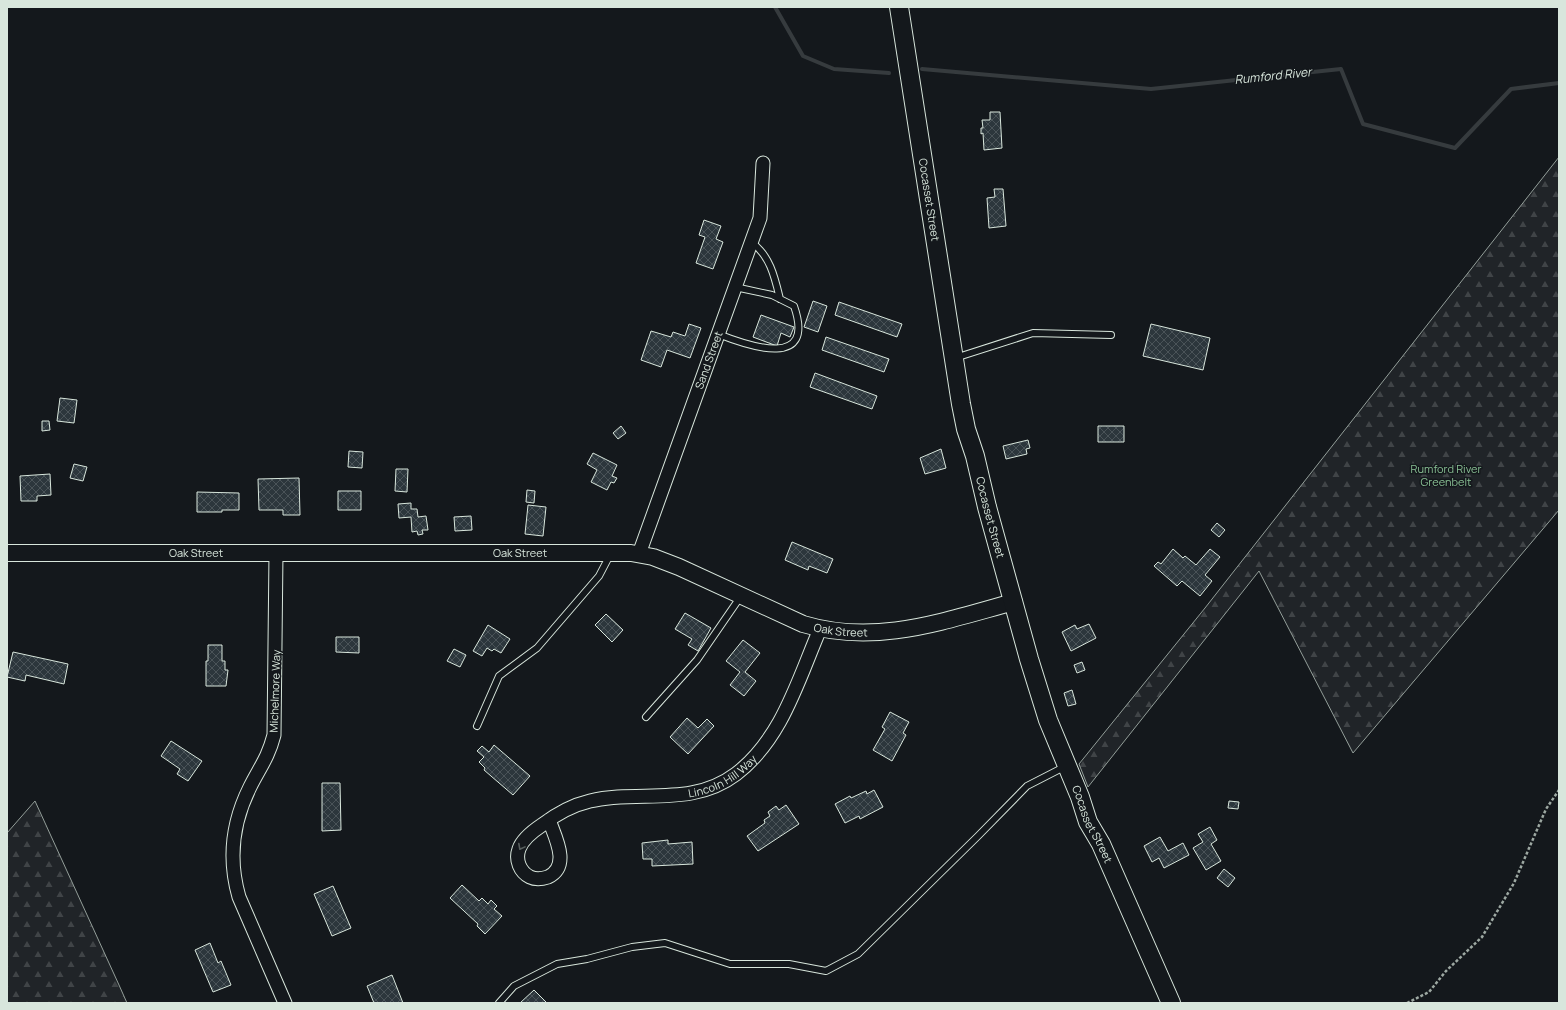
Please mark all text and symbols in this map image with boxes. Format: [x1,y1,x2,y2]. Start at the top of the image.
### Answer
water label: Rumford River [1234,63,1314,88]
street label: Cocasset Street [916,157,943,242]
street label: Sand Street [691,329,726,391]
park label: Rumford River Greenbelt [1411,461,1481,489]
street label: Cocasset Street [973,475,1009,560]
street label: Oak Street [169,545,223,560]
street label: Oak Street [493,545,547,560]
street label: Oak Street [812,619,868,640]
street label: Michelmore Way [266,649,283,733]
street label: Lincoln Hill Way [687,751,760,800]
street label: Cocasset Street [1069,783,1116,865]
one-way arrow [518,843,526,850]

